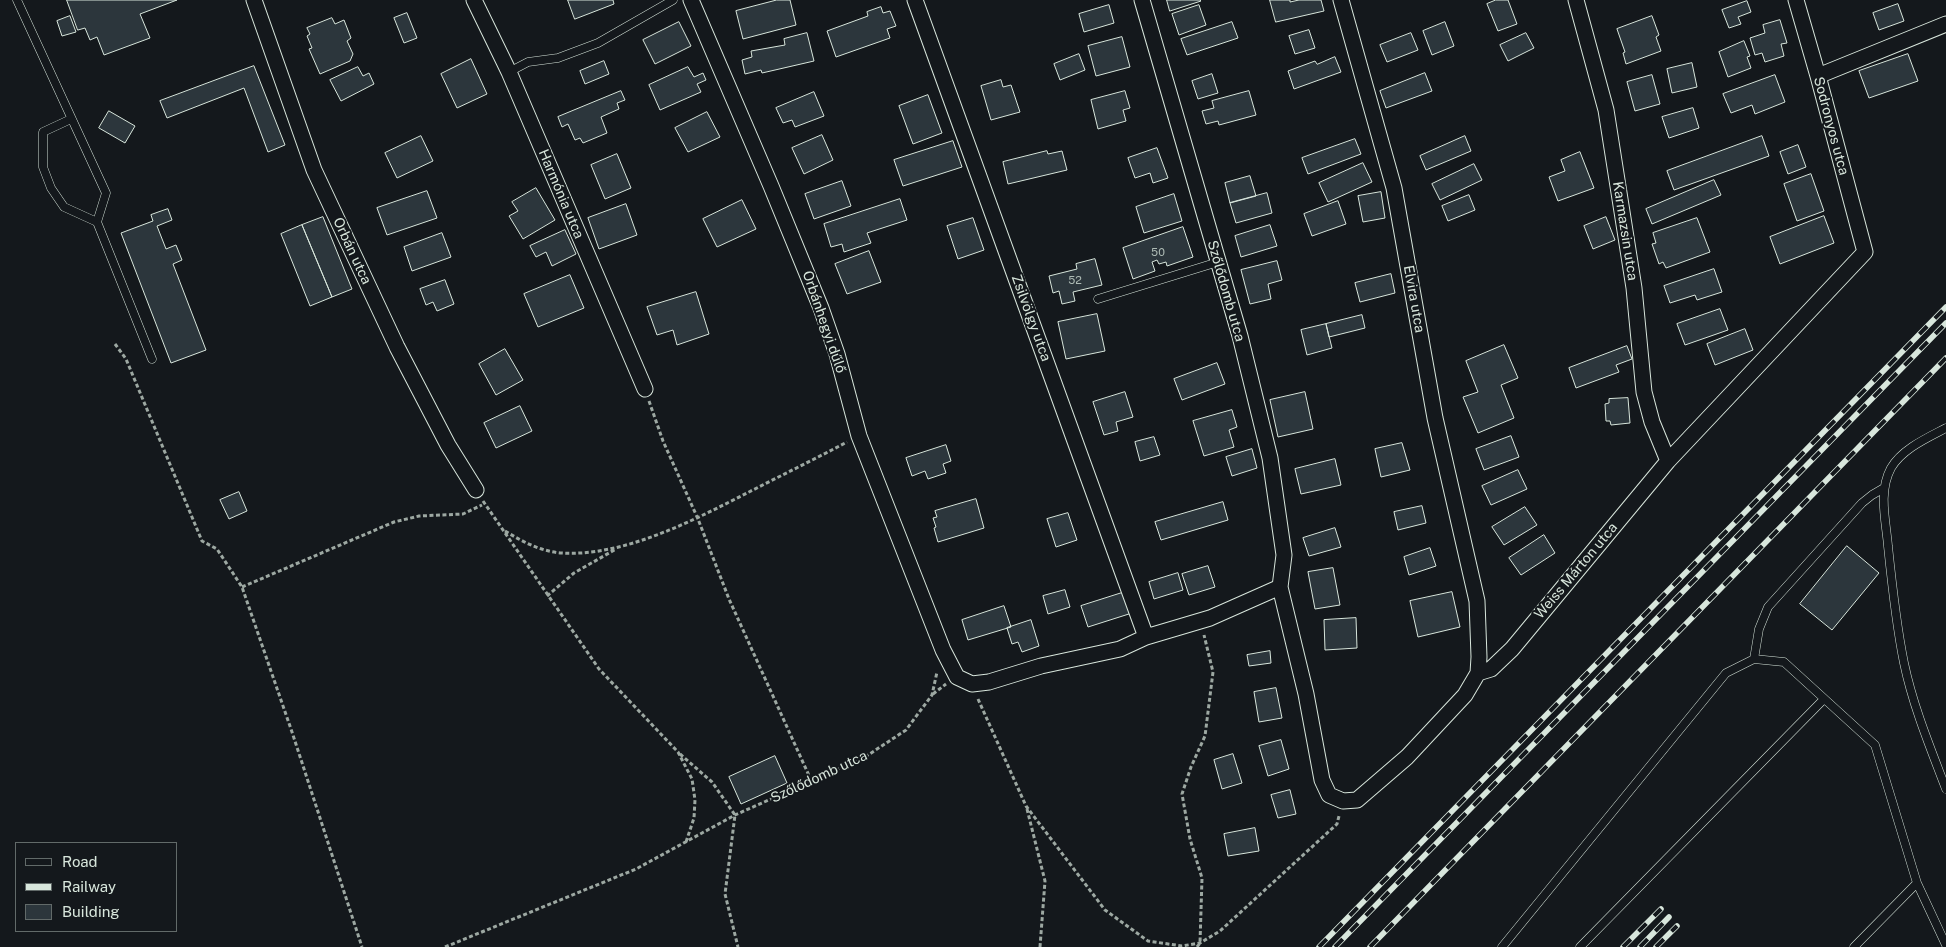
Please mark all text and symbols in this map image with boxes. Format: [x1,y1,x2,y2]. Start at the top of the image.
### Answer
street label: Sodronyos utca [1810,75,1852,177]
street label: Harmónia utca [535,147,587,241]
street label: Karmazsin utca [1609,180,1641,282]
street label: Orbán utca [329,215,375,287]
street label: Szőlődomb utca [1204,238,1248,344]
house number: 50 [1151,246,1165,260]
street label: Elvira utca [1400,264,1428,334]
street label: Orbánhegyi dűlő [799,269,849,375]
street label: Zsilvölgy utca [1008,272,1054,364]
house number: 52 [1068,274,1082,288]
street label: Weiss Márton utca [1531,520,1621,622]
street label: Szőlődomb utca [768,747,870,807]
legend [15,842,178,932]
text: Road [62,853,98,870]
text: Railway [62,878,116,895]
text: Building [62,903,120,920]

